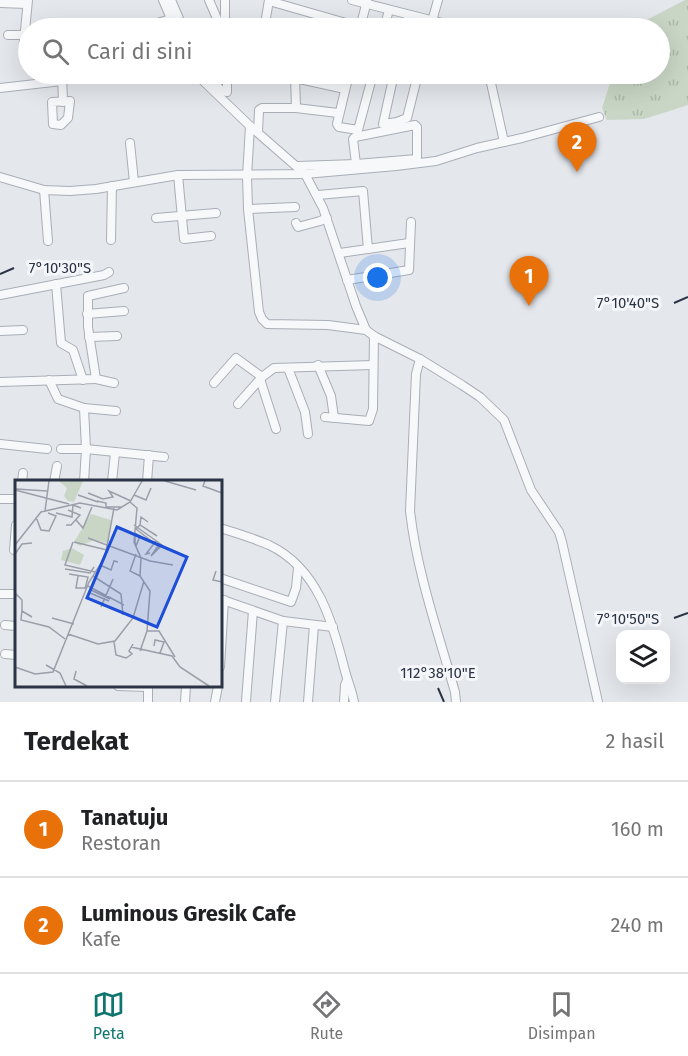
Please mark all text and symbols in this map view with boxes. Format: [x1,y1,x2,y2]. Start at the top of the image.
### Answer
search box [18,18,670,84]
icon: search [39,35,72,68]
text: Cari di sini [87,38,192,65]
pin: 2 [558,122,596,172]
pin: 1 [510,256,548,306]
text: 7°10'30"S [29,259,91,277]
your location [363,263,392,292]
text: 7°10'40"S [597,294,659,312]
inset map [15,480,222,687]
text: 7°10'50"S [597,610,659,628]
map controls [616,630,670,684]
button: layers [616,630,670,684]
text: 112°38'10"E [400,664,476,682]
text: Terdekat [24,726,129,757]
text: 2 hasil [606,729,664,753]
text: Tanatuju [81,804,168,831]
text: 1 [39,817,48,841]
text: 160 m [611,817,664,841]
text: Restoran [81,831,161,855]
text: Luminous Gresik Cafe [81,900,296,927]
text: 2 [38,913,49,937]
text: 240 m [610,913,664,937]
text: Kafe [81,927,121,951]
tab: Peta [92,988,125,1043]
tab: Rute [310,988,343,1043]
tab: Disimpan [528,988,596,1043]

